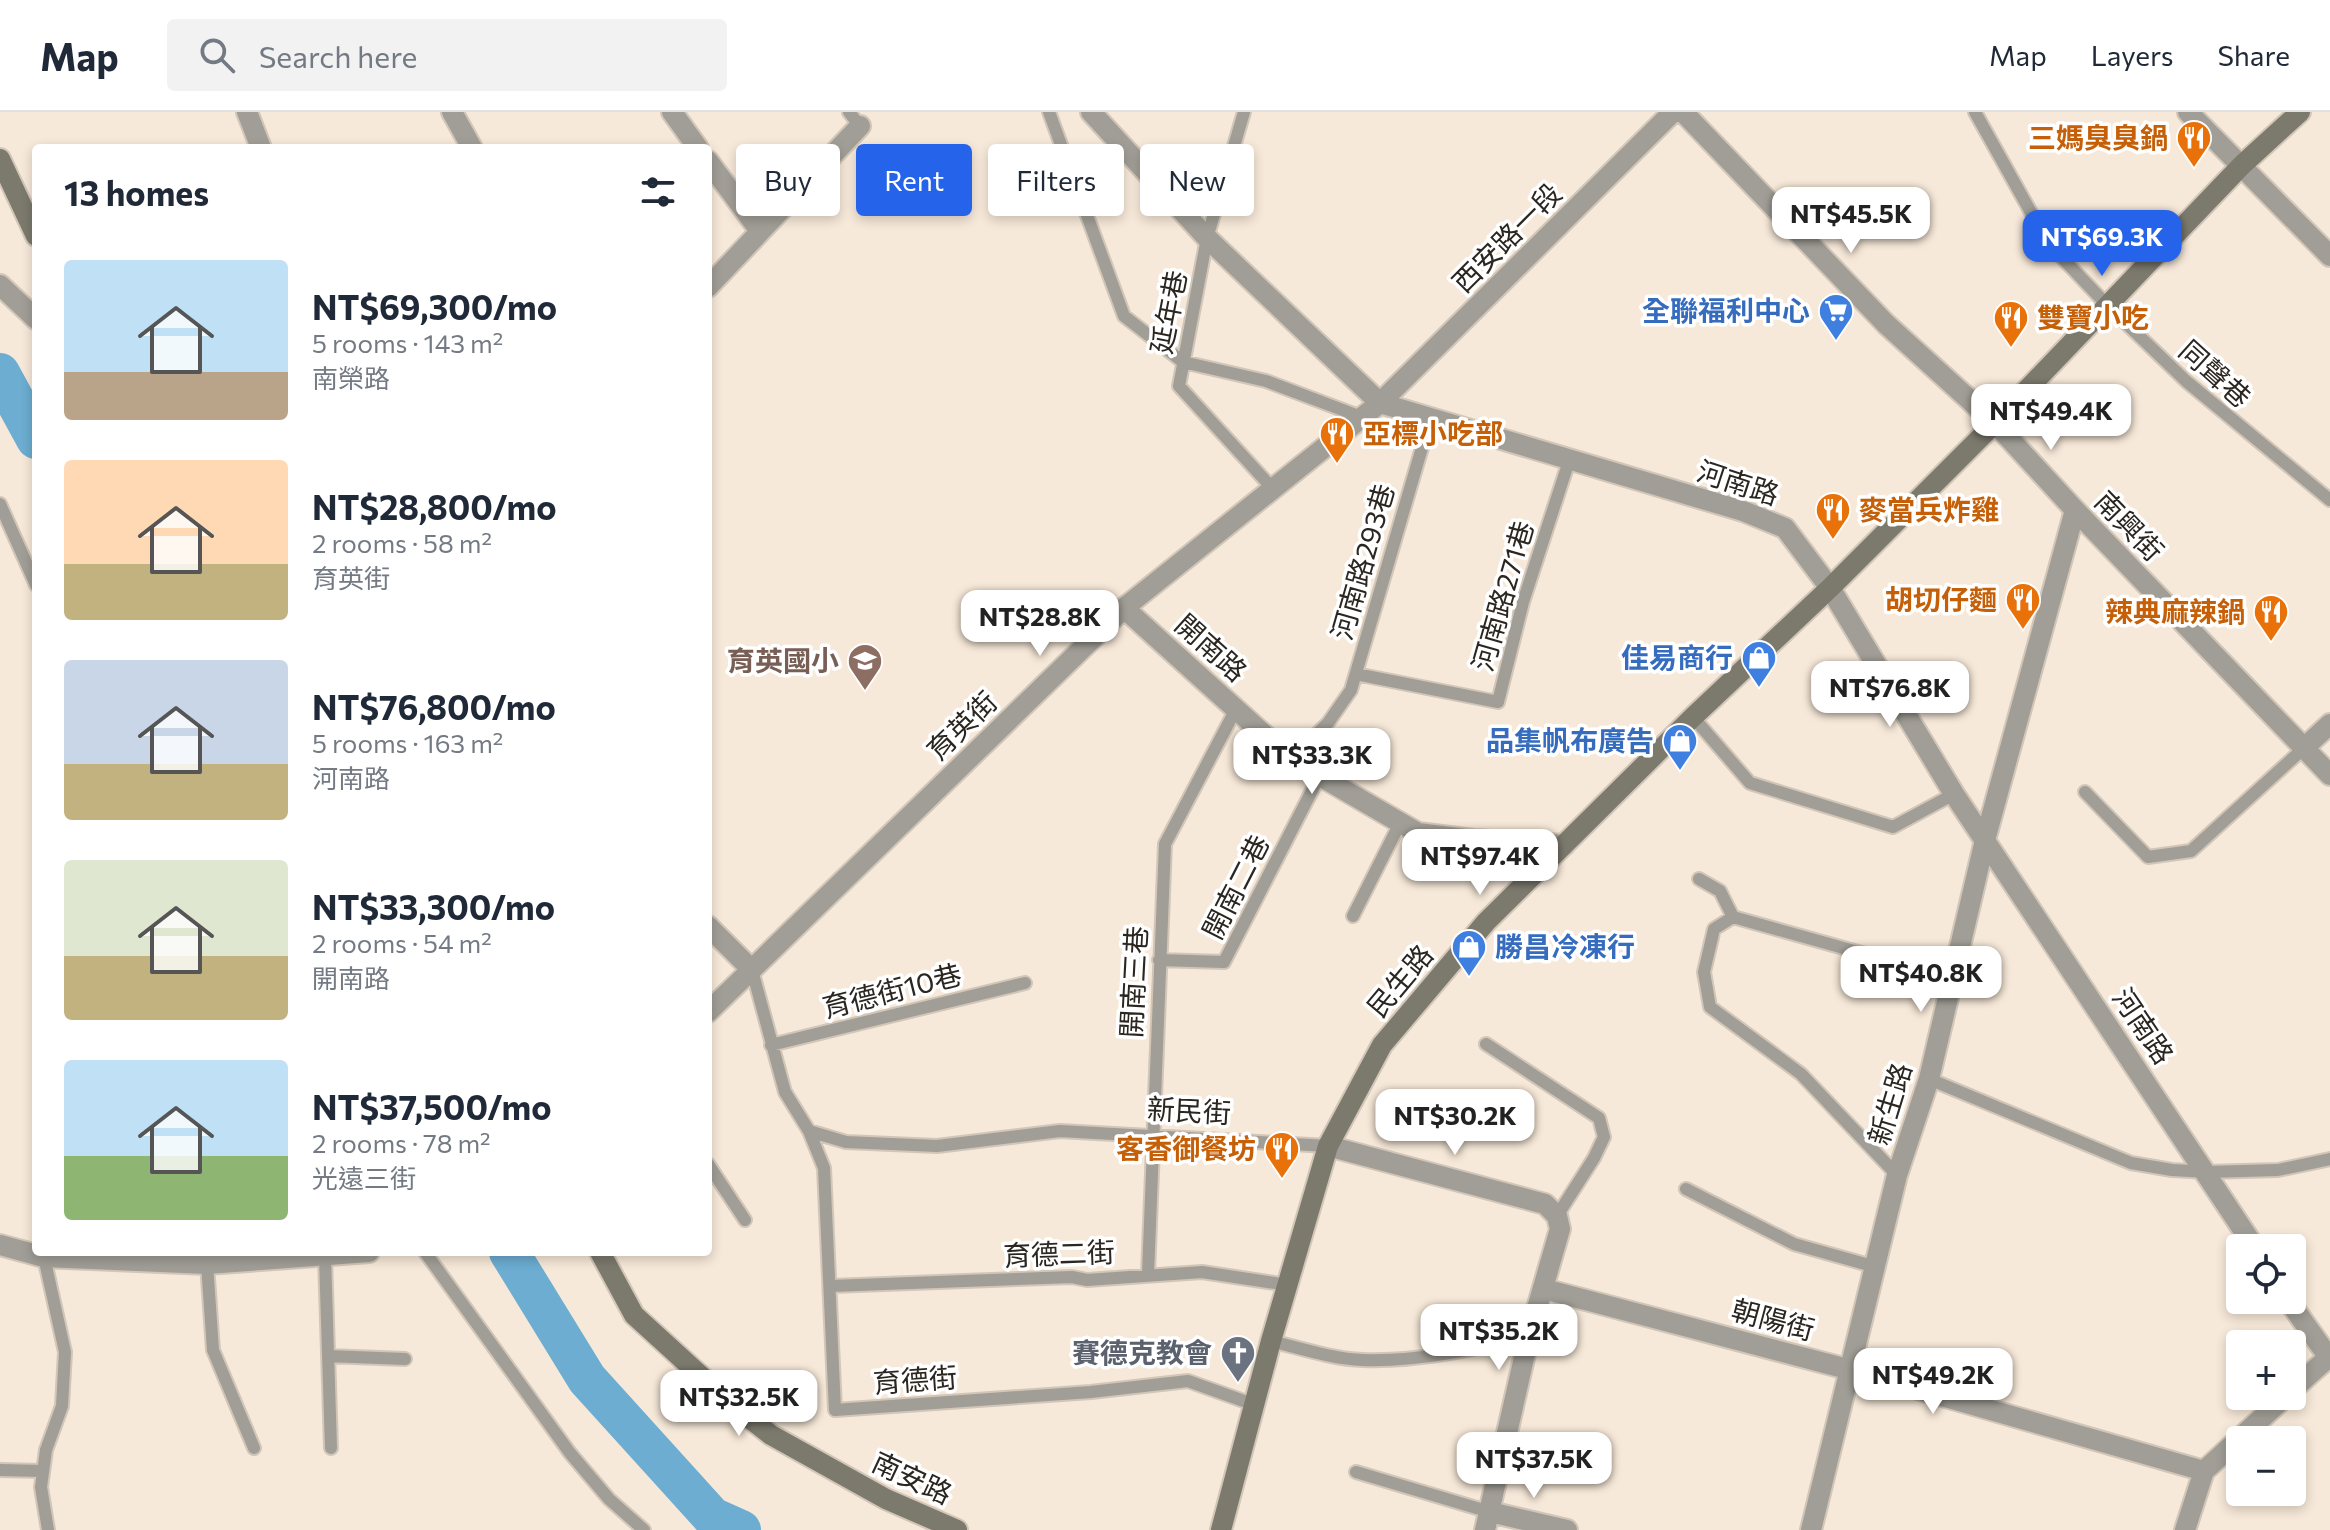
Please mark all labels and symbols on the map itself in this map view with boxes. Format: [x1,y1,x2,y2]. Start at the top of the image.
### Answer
restaurant icon: 三媽臭臭鍋 [2175,119,2213,169]
place label: 三媽臭臭鍋 [2028,120,2168,154]
street label: 西安路一段 [1445,176,1568,299]
pin: NT$45.5K [1768,187,1934,255]
pin: NT$69.3K [2019,210,2185,278]
street label: 延年巷 [1143,267,1193,356]
supermarket icon: 全聯福利中心 [1817,292,1855,342]
place label: 全聯福利中心 [1642,293,1810,327]
restaurant icon: 雙寶小吃 [1992,299,2030,349]
place label: 雙寶小吃 [2037,300,2149,334]
street label: 同聲巷 [2173,333,2258,414]
pin: NT$49.4K [1968,384,2134,452]
restaurant icon: 亞標小吃部 [1318,415,1356,465]
place label: 亞標小吃部 [1363,416,1503,450]
street label: 河南路 [1693,453,1784,511]
street label: 河南路293巷 [1324,480,1400,643]
street label: 南興街 [2088,483,2171,567]
restaurant icon: 麥當兵炸雞 [1814,491,1852,541]
place label: 麥當兵炸雞 [1859,492,1999,526]
street label: 河南路271巷 [1464,517,1540,675]
restaurant icon: 胡切仔麵 [2004,581,2042,631]
place label: 胡切仔麵 [1885,582,1997,616]
pin: NT$28.8K [957,590,1123,658]
restaurant icon: 辣典麻辣鍋 [2252,593,2290,643]
place label: 辣典麻辣鍋 [2105,594,2245,628]
street label: 開南路 [1169,607,1254,688]
shop icon: 佳易商行 [1740,639,1778,689]
place label: 佳易商行 [1621,640,1733,674]
school or university icon: 育英國小 [846,642,884,692]
place label: 育英國小 [727,643,839,677]
pin: NT$76.8K [1807,661,1973,729]
street label: 育英街 [919,684,1003,767]
shop icon: 品集帆布廣告 [1661,722,1699,772]
place label: 品集帆布廣告 [1486,723,1654,757]
pin: NT$33.3K [1229,728,1395,796]
street label: 開南二巷 [1195,829,1276,944]
pin: NT$97.4K [1397,829,1563,897]
street label: 開南三巷 [1113,925,1153,1039]
shop icon: 勝昌冷凍行 [1450,928,1488,978]
place label: 勝昌冷凍行 [1495,929,1635,963]
street label: 民生路 [1359,937,1439,1023]
pin: NT$40.8K [1838,946,2004,1014]
street label: 育德街10巷 [819,956,965,1024]
street label: 河南路 [2106,981,2181,1070]
street label: 新生路 [1861,1059,1918,1149]
pin: NT$30.2K [1372,1089,1538,1157]
street label: 新民街 [1146,1091,1232,1129]
restaurant icon: 客香御餐坊 [1263,1130,1301,1180]
place label: 客香御餐坊 [1116,1131,1256,1165]
street label: 育德二街 [1002,1234,1116,1272]
street label: 朝陽街 [1728,1292,1818,1346]
pin: NT$35.2K [1416,1304,1582,1372]
church icon: 賽德克教會 [1219,1334,1257,1384]
place label: 賽德克教會 [1072,1335,1212,1369]
pin: NT$49.2K [1850,1348,2016,1416]
street label: 育德街 [872,1359,958,1399]
pin: NT$32.5K [656,1370,822,1438]
pin: NT$37.5K [1451,1432,1617,1500]
street label: 南安路 [867,1444,958,1510]

